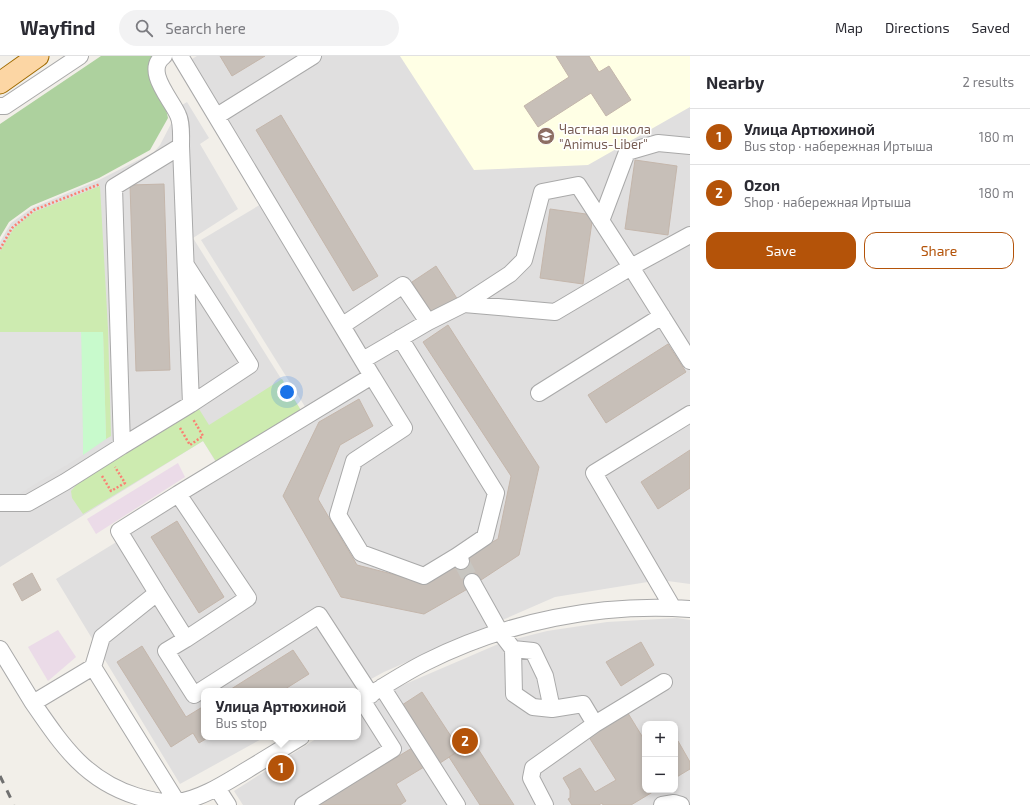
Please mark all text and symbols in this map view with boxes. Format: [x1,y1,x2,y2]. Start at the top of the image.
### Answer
search box [119,10,399,46]
text: Wayfind [20,16,95,39]
icon: search [133,17,155,39]
text: Search here [165,19,246,37]
text: Map [835,19,863,36]
text: Directions [885,19,950,36]
text: Saved [972,19,1010,36]
text: Nearby [706,72,764,92]
text: 2 results [962,74,1014,90]
text: Улица Артюхиной [744,120,875,138]
place label: Частная школа "Animus-Liber" [559,121,651,152]
school or university icon: Частная школа "Animus-Liber" [536,126,556,146]
text: 1 [716,129,722,145]
text: 180 m [979,129,1014,145]
text: Bus stop · набережная Иртыша [744,138,933,154]
text: Ozon [744,176,780,194]
text: 2 [715,185,723,201]
text: 180 m [979,185,1014,201]
text: Shop · набережная Иртыша [744,194,911,210]
button: Save [706,232,856,269]
button: Share [864,232,1014,269]
your location [277,382,297,402]
popup [201,688,361,740]
text: Улица Артюхиной [216,697,346,715]
text: Bus stop [216,715,267,731]
map controls [642,721,678,793]
button: + [642,721,678,757]
pin: 2 [452,726,478,756]
pin: 1 [268,753,294,783]
button: − [642,757,678,793]

